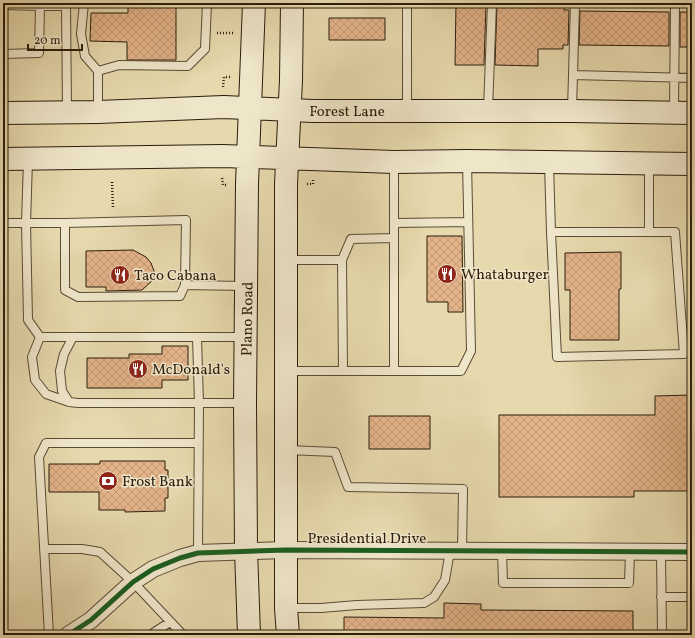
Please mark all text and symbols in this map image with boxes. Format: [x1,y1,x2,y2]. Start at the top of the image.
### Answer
scale bar [28,26,82,52]
text: 20 m [34,33,61,49]
street label: Forest Lane [309,102,385,123]
restaurant icon: Whataburger [436,263,458,285]
restaurant icon: Taco Cabana [109,264,131,286]
place label: Whataburger [461,265,549,286]
place label: Taco Cabana [134,266,216,287]
street label: Plano Road [237,282,260,356]
restaurant icon: McDonald's [127,358,149,380]
place label: McDonald's [152,360,230,381]
bank icon: Frost Bank [97,470,119,492]
place label: Frost Bank [122,472,193,493]
street label: Presidential Drive [308,529,426,550]

